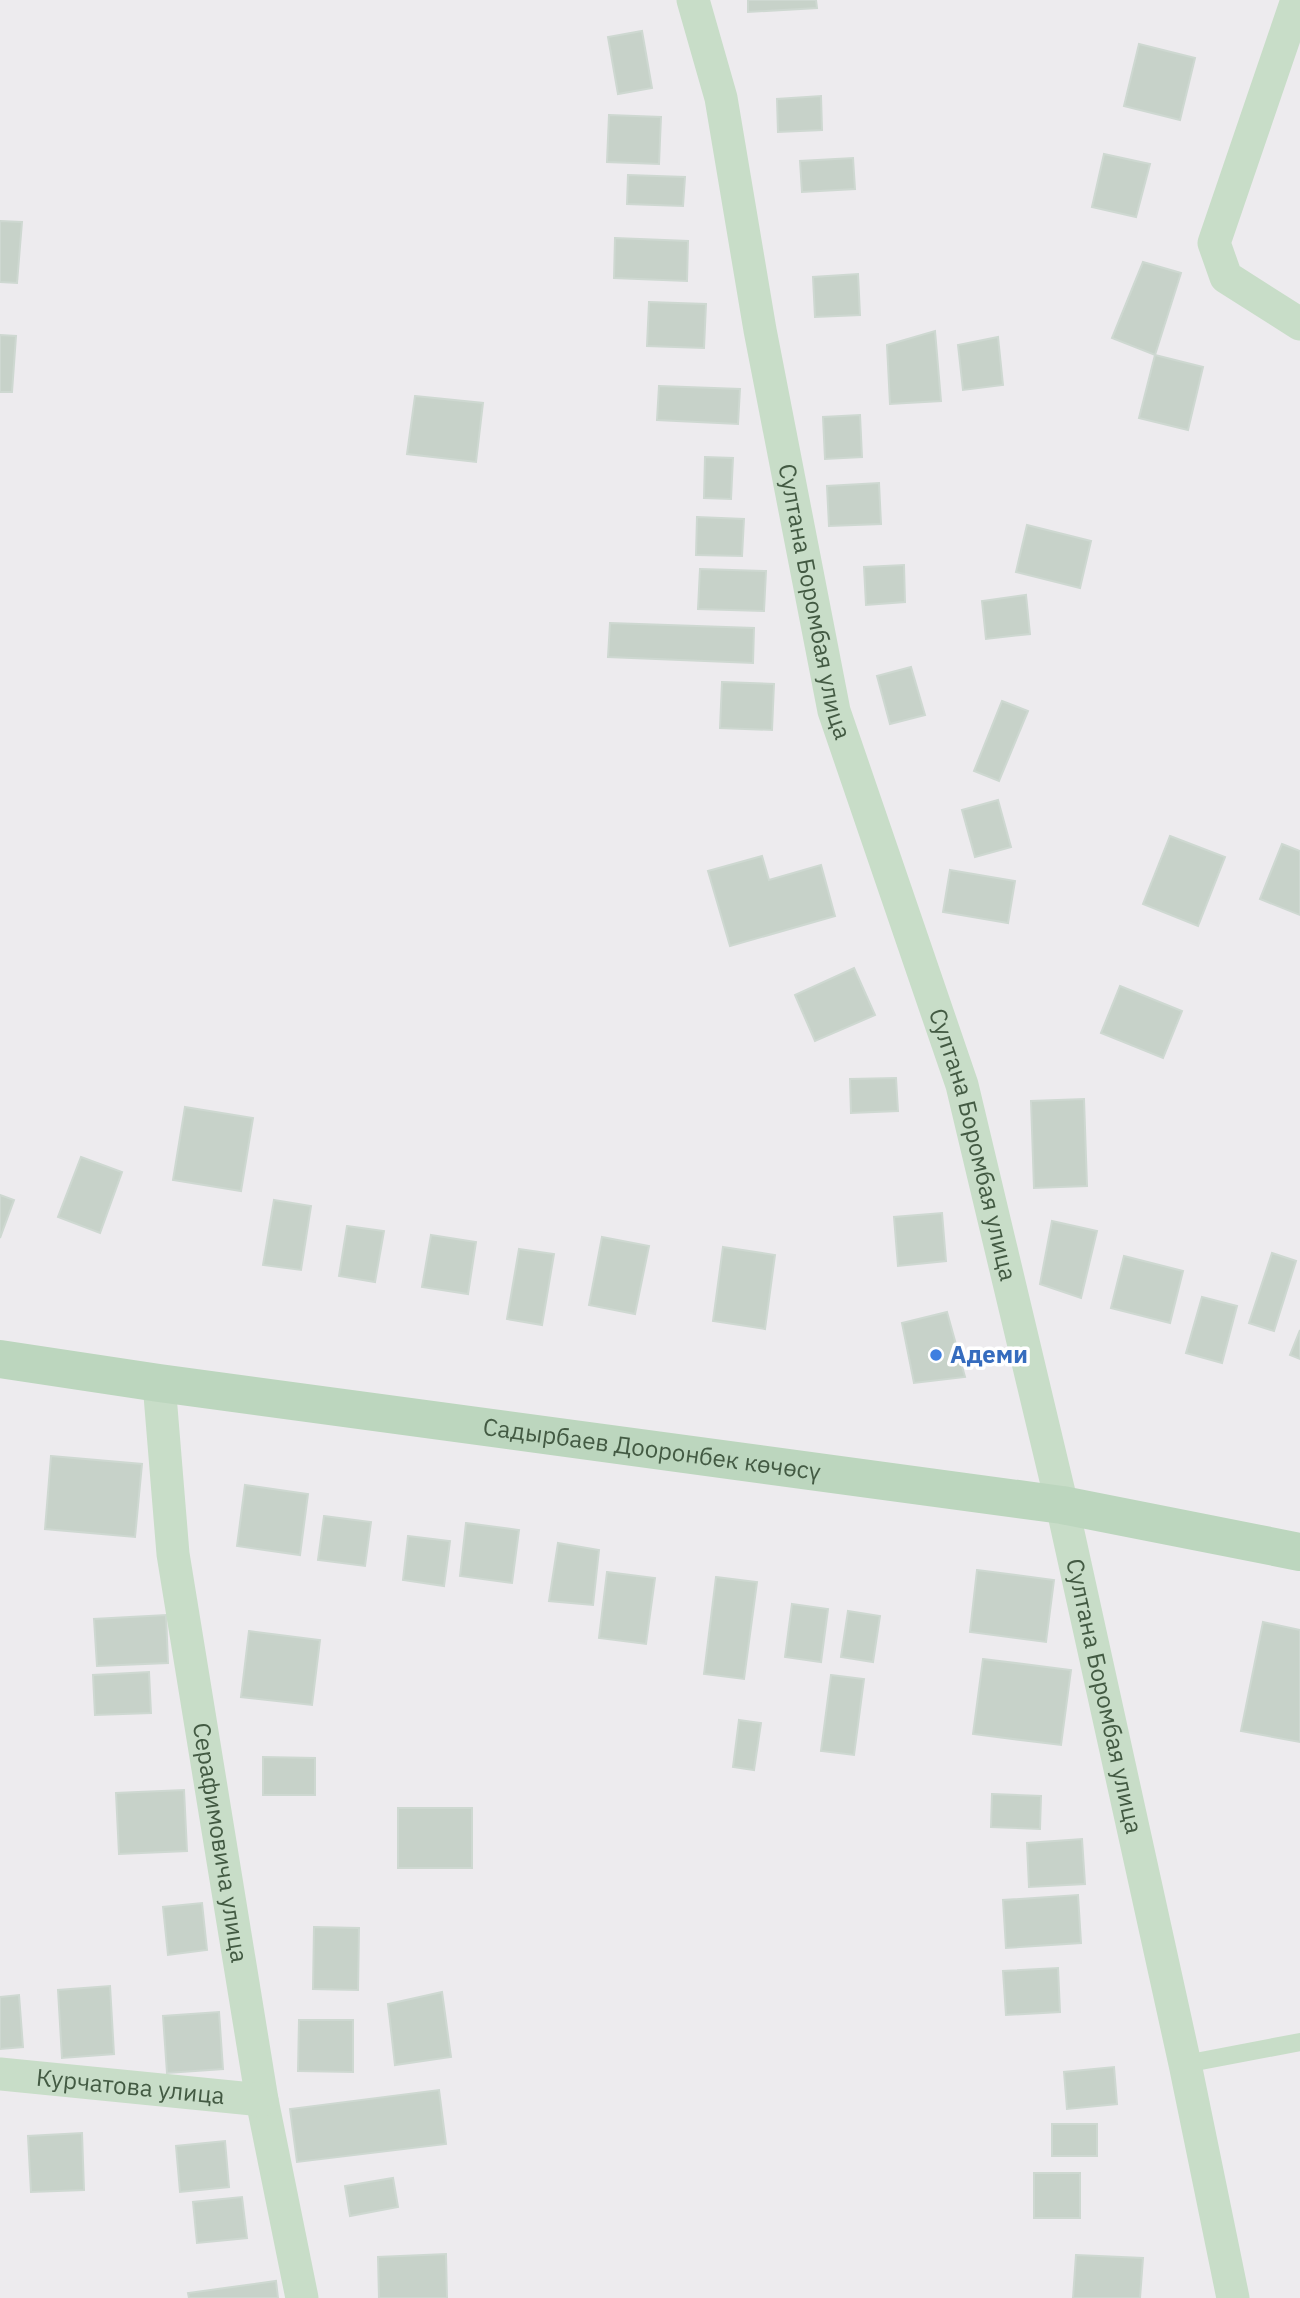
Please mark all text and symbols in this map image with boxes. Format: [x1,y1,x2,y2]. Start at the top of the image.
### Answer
street label: Султана Боромбая улица [771,461,860,744]
street label: Султана Боромбая улица [922,1004,1025,1284]
place label: Адеми [950,1338,1028,1370]
marker: Адеми [928,1347,944,1363]
street label: Садырбаев Дооронбек көчөсү [481,1410,823,1487]
street label: Султана Боромбая улица [1059,1555,1151,1837]
street label: Серафимовича улица [186,1720,256,1965]
street label: Курчатова улица [35,2061,226,2111]

